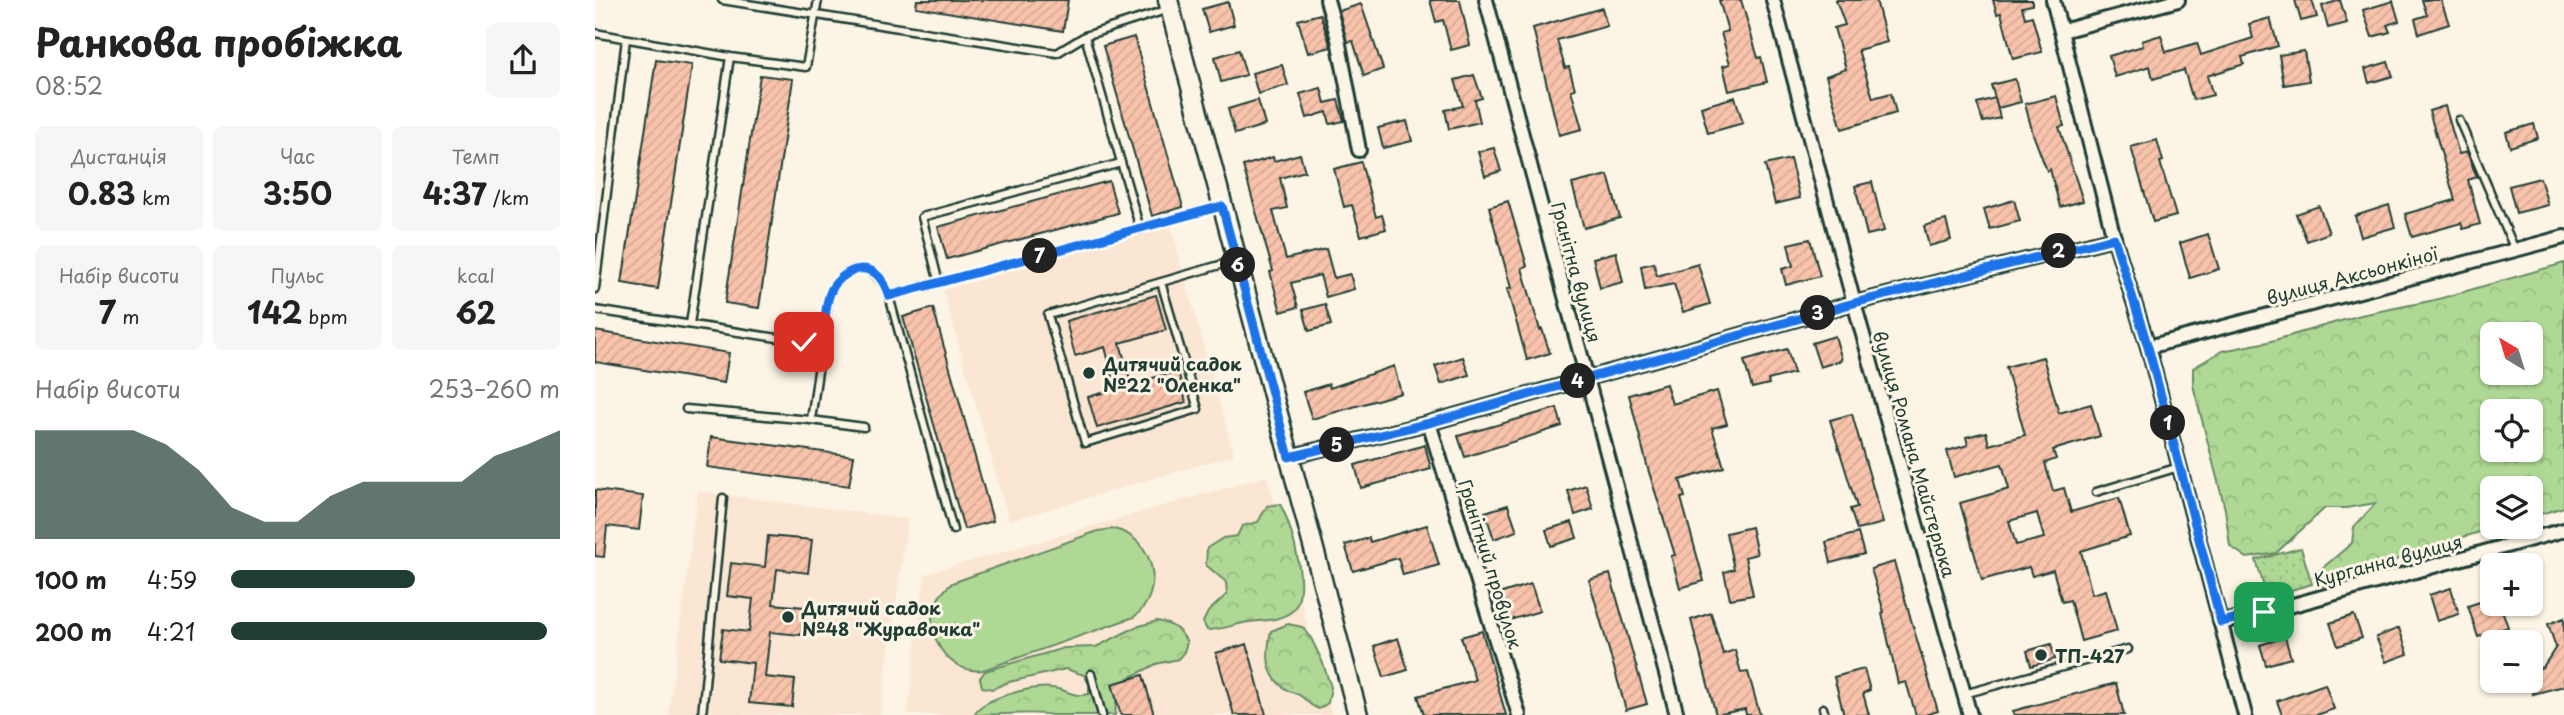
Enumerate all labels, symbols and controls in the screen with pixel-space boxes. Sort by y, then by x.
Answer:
text: Ранкова пробіжка [35,13,402,70]
button: share [486,23,560,97]
text: 08:52 [35,68,103,103]
text: Дистанція [71,142,167,170]
text: Час [280,142,315,170]
text: Темп [452,142,500,170]
text: 0.83 [68,170,136,215]
text: 3:50 [263,170,332,215]
text: 4:37 [422,170,487,215]
text: km [136,183,171,211]
text: /km [487,183,529,211]
street label: Гранітна вулиця [1545,199,1609,345]
pin: 2 [2041,233,2077,268]
text: 2 [2052,236,2065,264]
pin: 7 [1023,238,1057,274]
street label: вулиця Аксьонкіної [2263,239,2442,311]
text: 7 [1034,241,1045,269]
pin: 6 [1221,247,1255,282]
text: 6 [1231,250,1244,278]
text: Набір висоти [59,261,179,289]
text: Пульс [271,261,324,289]
text: kcal [457,261,495,289]
text: 7 [99,289,116,334]
text: 142 [247,289,302,334]
text: 62 [456,289,496,334]
pin: 3 [1801,296,1835,330]
text: 3 [1811,298,1824,326]
text: m [116,302,140,330]
text: bpm [302,302,348,330]
pin [774,312,834,372]
north arrow [2480,322,2543,385]
map controls [2480,322,2543,693]
icon: check [785,323,823,361]
street label: вулиця Романа Майстерюка [1867,328,1963,581]
place label: Дитячий садок №22 "Оленка" [1102,350,1242,398]
pin: 4 [1560,364,1595,398]
marker: Дитячий садок №22 "Оленка" [1081,365,1097,381]
text: 4 [1571,366,1584,394]
text: Набір висоти [35,371,181,406]
text: 253–260 m [429,371,560,406]
button: locate [2480,399,2543,462]
pin: 1 [2151,406,2185,440]
text: 1 [2163,408,2172,436]
pin: 5 [1319,428,1355,462]
text: 5 [1330,430,1343,458]
street label: Гранітний провулок [1452,476,1530,652]
button: layers [2480,476,2543,539]
street label: Курганна вулиця [2311,527,2465,593]
button: + [2480,553,2543,616]
text: 100 m [35,562,107,597]
text: 4:59 [147,562,197,597]
pin [2234,582,2294,642]
icon: arrive [2245,593,2283,631]
place label: Дитячий садок №48 "Журавочка" [801,594,980,642]
marker: Дитячий садок №48 "Журавочка" [780,609,796,625]
text: 200 m [35,614,112,649]
text: 4:21 [147,614,195,649]
button: − [2480,630,2543,693]
place label: ТП-427 [2055,642,2125,669]
marker: ТП-427 [2033,647,2049,663]

